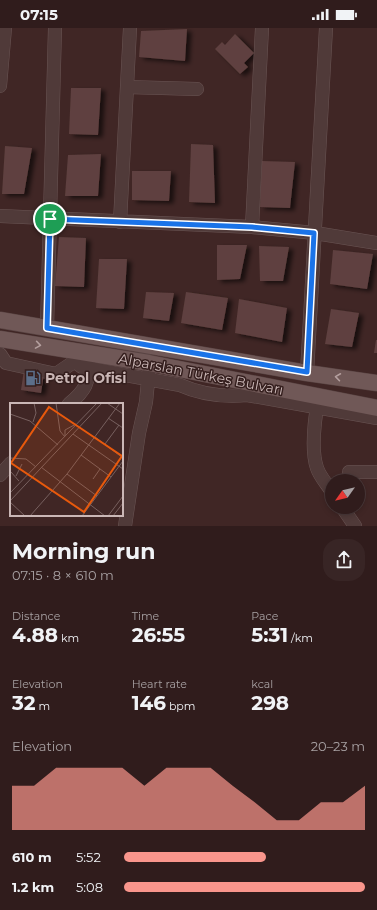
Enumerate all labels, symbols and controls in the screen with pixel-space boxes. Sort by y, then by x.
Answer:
text: 07:15 [20,5,58,24]
pin [33,202,67,236]
icon: arrive [39,208,61,230]
one-way arrow [35,340,42,349]
street label: Alparslan Türkeş Bulvarı [117,349,285,399]
fuel station icon: Petrol Ofisi [24,369,42,387]
place label: Petrol Ofisi [45,369,126,387]
one-way arrow [335,373,341,382]
inset map [10,403,123,516]
north arrow [325,474,365,514]
map controls [325,474,365,514]
text: Morning run [12,538,155,565]
button: share [323,539,365,581]
text: 07:15 · 8 × 610 m [12,567,114,583]
text: Distance [12,609,60,623]
text: Time [132,609,159,623]
text: Pace [251,609,278,623]
text: 4.88 [12,623,58,647]
text: 26:55 [132,623,185,647]
text: 5:31 [251,623,288,647]
text: km [58,631,79,645]
text: /km [288,631,313,645]
text: Elevation [12,677,63,691]
text: Heart rate [132,677,187,691]
text: kcal [251,677,273,691]
text: 32 [12,691,36,715]
text: 146 [132,691,166,715]
text: 298 [251,691,289,715]
text: m [36,699,50,713]
text: bpm [166,699,196,713]
text: Elevation [12,738,72,754]
text: 20–23 m [311,738,365,754]
text: 610 m [12,849,52,865]
text: 5:52 [76,849,101,865]
text: 1.2 km [12,879,54,895]
text: 5:08 [76,879,103,895]

